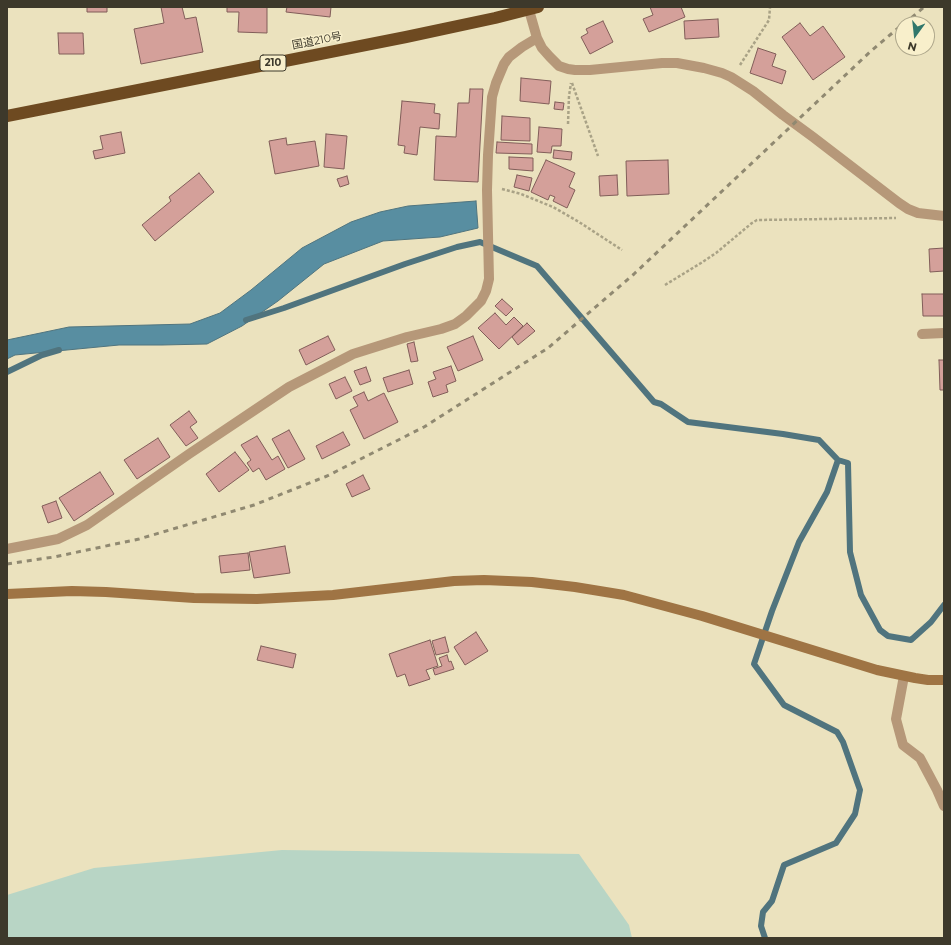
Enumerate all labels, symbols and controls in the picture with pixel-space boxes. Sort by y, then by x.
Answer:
north arrow [895,16,935,56]
street label: 国道210号 [291,30,343,52]
text: N [906,39,918,55]
road number: 210 [260,55,286,71]

